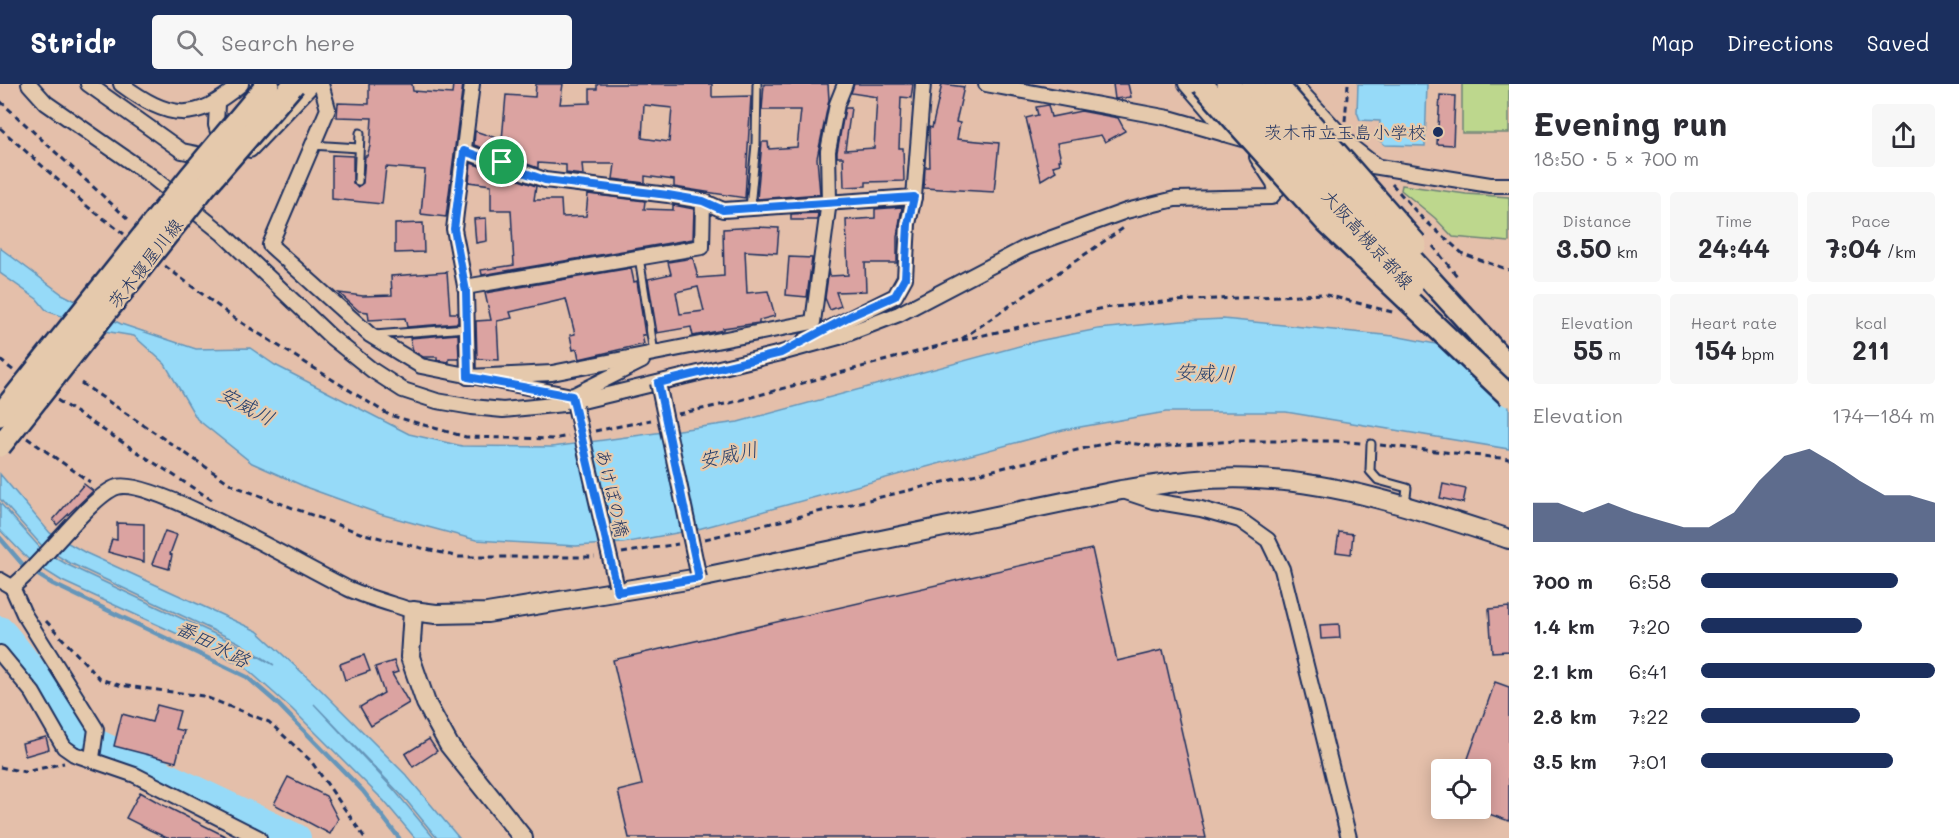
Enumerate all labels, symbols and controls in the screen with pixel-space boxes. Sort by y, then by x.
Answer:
search box [152,15,572,69]
text: Stridr [30,24,116,60]
icon: search [173,26,206,59]
text: Search here [221,28,355,57]
text: Map [1651,29,1694,56]
text: Directions [1727,29,1834,56]
text: Saved [1867,29,1929,56]
text: Evening run [1533,101,1727,144]
button: share [1872,104,1935,167]
place label: 茨木市立玉島小学校 [1264,120,1426,144]
marker: 茨木市立玉島小学校 [1431,125,1445,139]
pin [476,136,527,187]
icon: arrive [485,145,518,178]
text: 18:50 · 5 × 700 m [1533,145,1699,171]
street label: 大阪高槻京都線 [1317,184,1419,294]
text: Distance [1563,210,1631,231]
text: Time [1716,210,1752,231]
text: Pace [1851,210,1891,231]
street label: 茨木寝屋川線 [102,213,188,313]
text: 3.50 [1556,231,1612,265]
text: 24:44 [1698,231,1770,265]
text: 7:04 [1826,231,1882,265]
text: km [1612,241,1638,262]
text: /km [1882,241,1916,262]
text: Elevation [1561,312,1633,333]
text: Heart rate [1691,312,1777,333]
text: kcal [1855,312,1887,333]
text: 55 [1573,333,1603,367]
text: 154 [1693,333,1737,367]
text: 211 [1852,333,1890,367]
text: m [1603,343,1621,364]
text: bpm [1737,343,1775,364]
water label: 安威川 [1174,357,1236,387]
water label: 安威川 [214,379,280,431]
text: Elevation [1533,402,1623,428]
text: 174–184 m [1832,402,1935,428]
water label: 安威川 [696,435,760,473]
street label: あけぼの橋 [591,446,635,540]
text: 700 m [1533,568,1593,594]
text: 6:58 [1629,568,1671,594]
water label: 番田水路 [171,613,255,673]
text: 1.4 km [1533,613,1595,639]
text: 7:20 [1629,613,1670,639]
text: 2.1 km [1533,658,1593,684]
text: 6:41 [1629,658,1668,684]
text: 2.8 km [1533,703,1597,729]
text: 7:22 [1629,703,1669,729]
text: 3.5 km [1533,748,1597,774]
text: 7:01 [1629,748,1668,774]
map controls [1431,759,1491,819]
button: locate [1431,759,1491,819]

